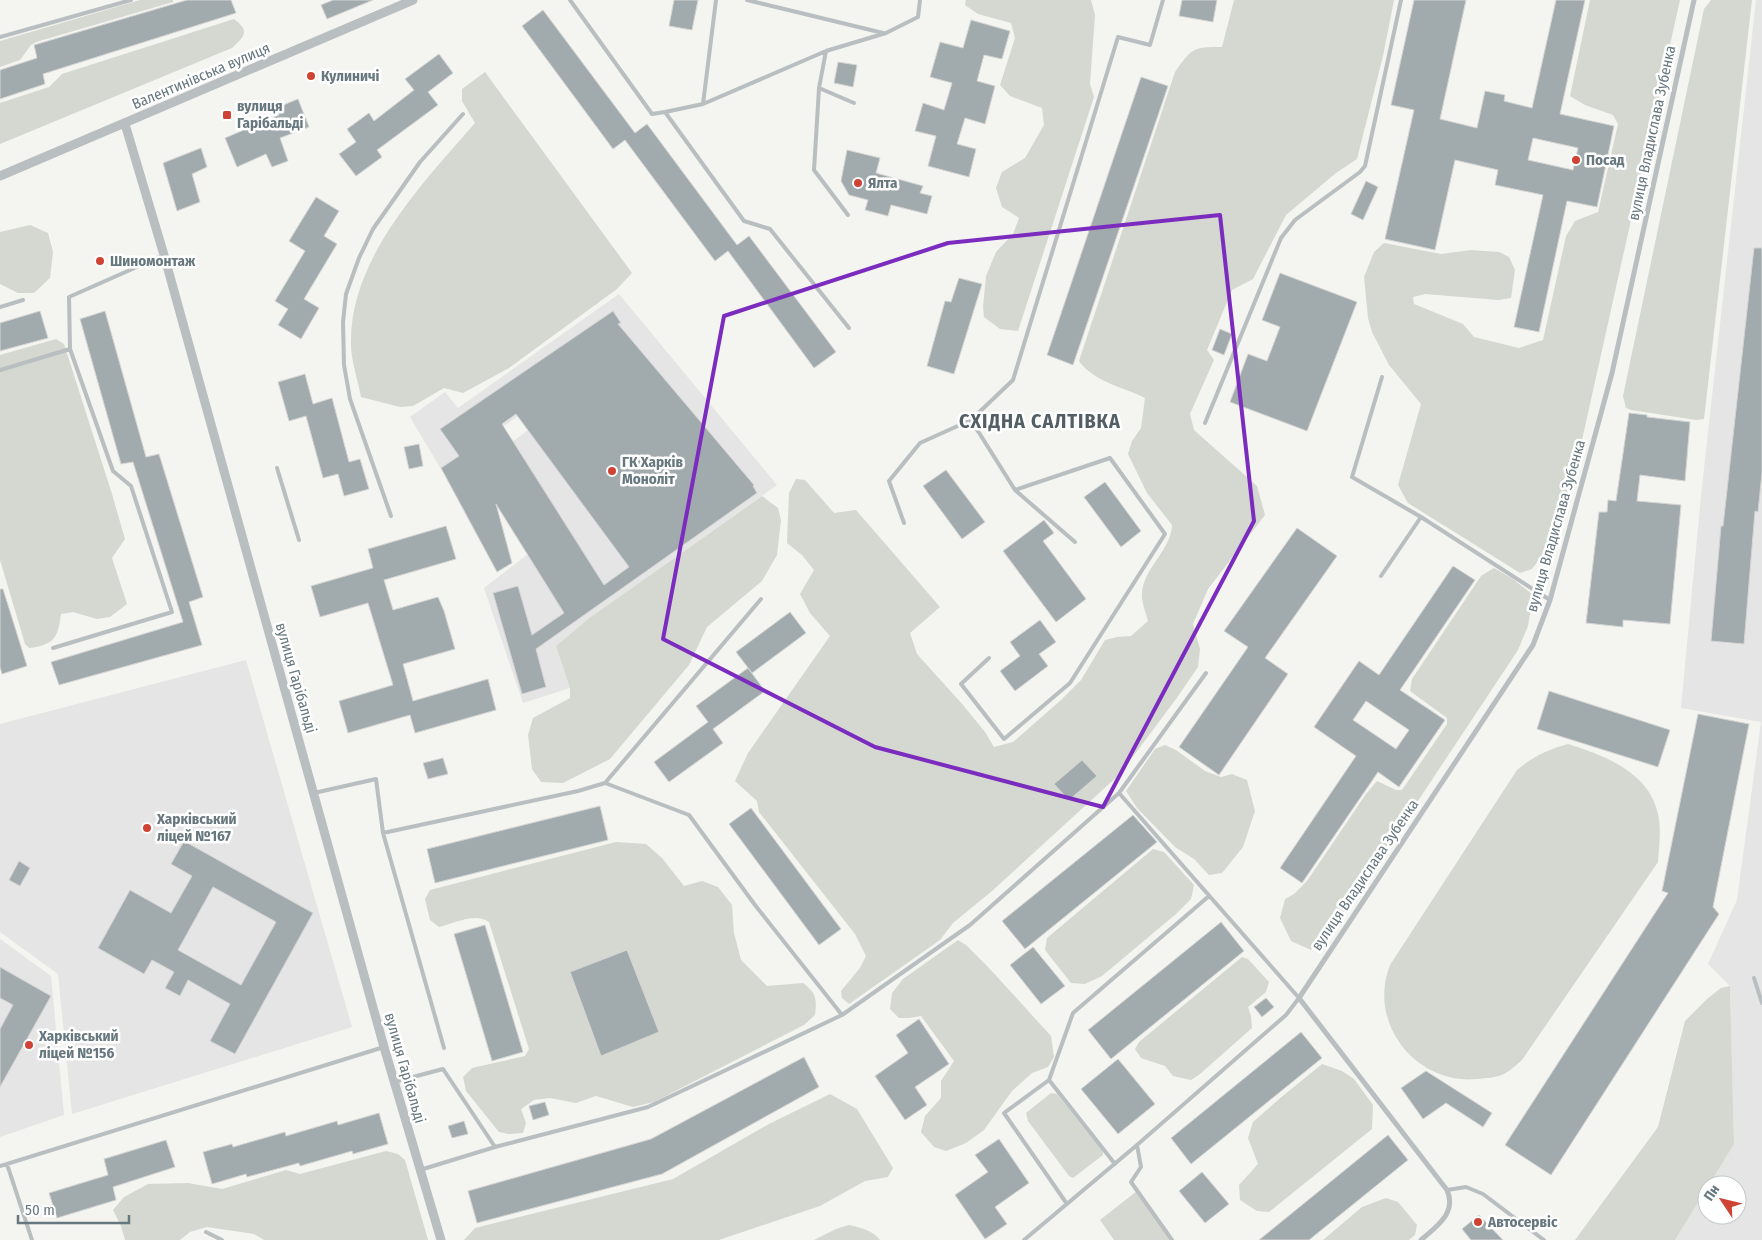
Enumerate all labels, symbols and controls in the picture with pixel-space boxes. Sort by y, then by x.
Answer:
street label: Валентинівська вулиця [129,39,273,113]
street label: вулиця Владислава Зубенка [1625,44,1679,222]
place label: Кулиничі [321,67,379,85]
marker: Кулиничі [305,70,317,82]
place label: вулиця Гарібальді [237,97,304,132]
marker: вулиця Гарібальді [221,109,233,121]
place label: Посад [1586,151,1625,169]
marker: Посад [1570,154,1582,166]
place label: Ялта [868,174,898,192]
marker: Ялта [852,177,864,189]
place label: Шиномонтаж [110,252,196,270]
marker: Шиномонтаж [94,255,106,267]
district label: СХІДНА САЛТІВКА [959,409,1121,433]
street label: вулиця Владислава Зубенка [1523,438,1589,614]
place label: ГК Харків Моноліт [622,453,683,488]
marker: ГК Харків Моноліт [606,465,618,477]
street label: вулиця Гарібальді [272,621,320,735]
street label: вулиця Владислава Зубенка [1308,796,1422,954]
place label: Харківський ліцей №167 [156,810,237,845]
marker: Харківський ліцей №167 [141,822,153,834]
street label: вулиця Гарібальді [381,1011,429,1125]
place label: Харківський ліцей №156 [38,1027,119,1062]
marker: Харківський ліцей №156 [23,1039,35,1051]
north arrow [1697,1175,1747,1225]
text: Пн [1700,1181,1723,1204]
scale bar [18,1192,129,1224]
text: 50 m [25,1201,55,1219]
place label: Автосервіс [1487,1213,1558,1231]
marker: Автосервіс [1472,1216,1484,1228]

